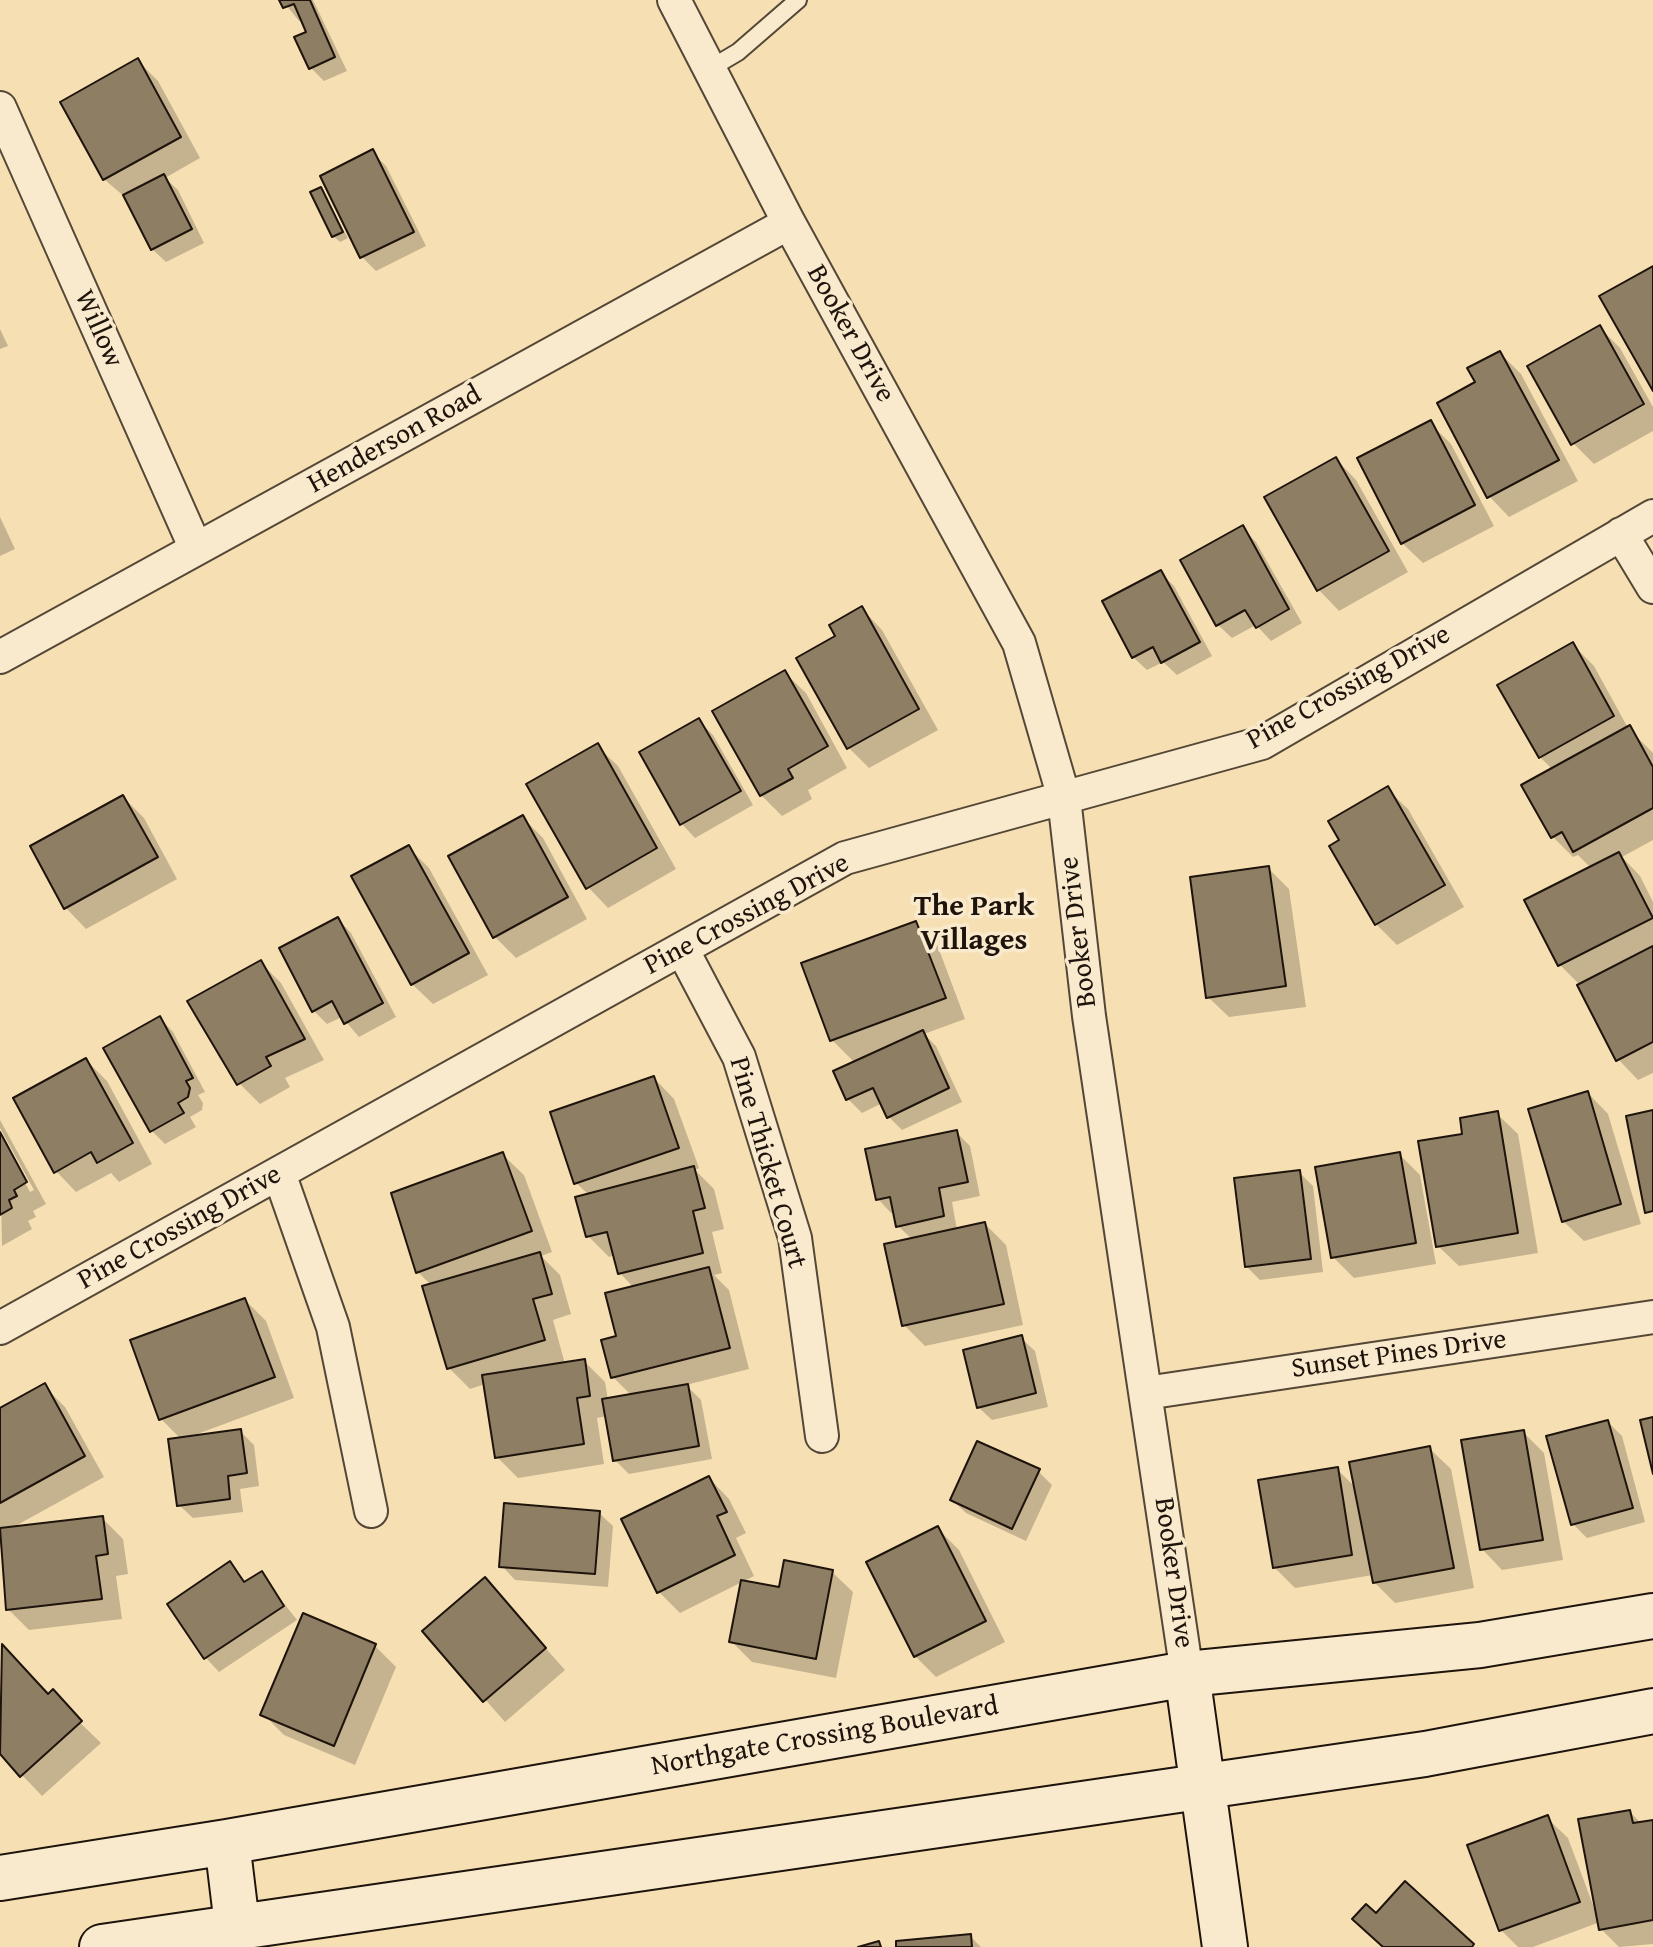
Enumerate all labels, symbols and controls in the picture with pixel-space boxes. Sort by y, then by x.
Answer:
street label: Booker Drive [799,259,901,409]
street label: Willow [66,285,130,373]
street label: Henderson Road [302,379,488,501]
street label: Pine Crossing Drive [1241,618,1457,758]
street label: Pine Crossing Drive [639,847,855,983]
street label: Booker Drive [1053,855,1105,1009]
district label: The Park Villages [914,889,1034,960]
street label: Pine Thicket Court [721,1054,813,1272]
street label: Pine Crossing Drive [72,1158,288,1298]
street label: Sunset Pines Drive [1289,1323,1509,1387]
street label: Booker Drive [1146,1496,1200,1650]
street label: Northgate Crossing Boulevard [649,1690,1001,1784]

